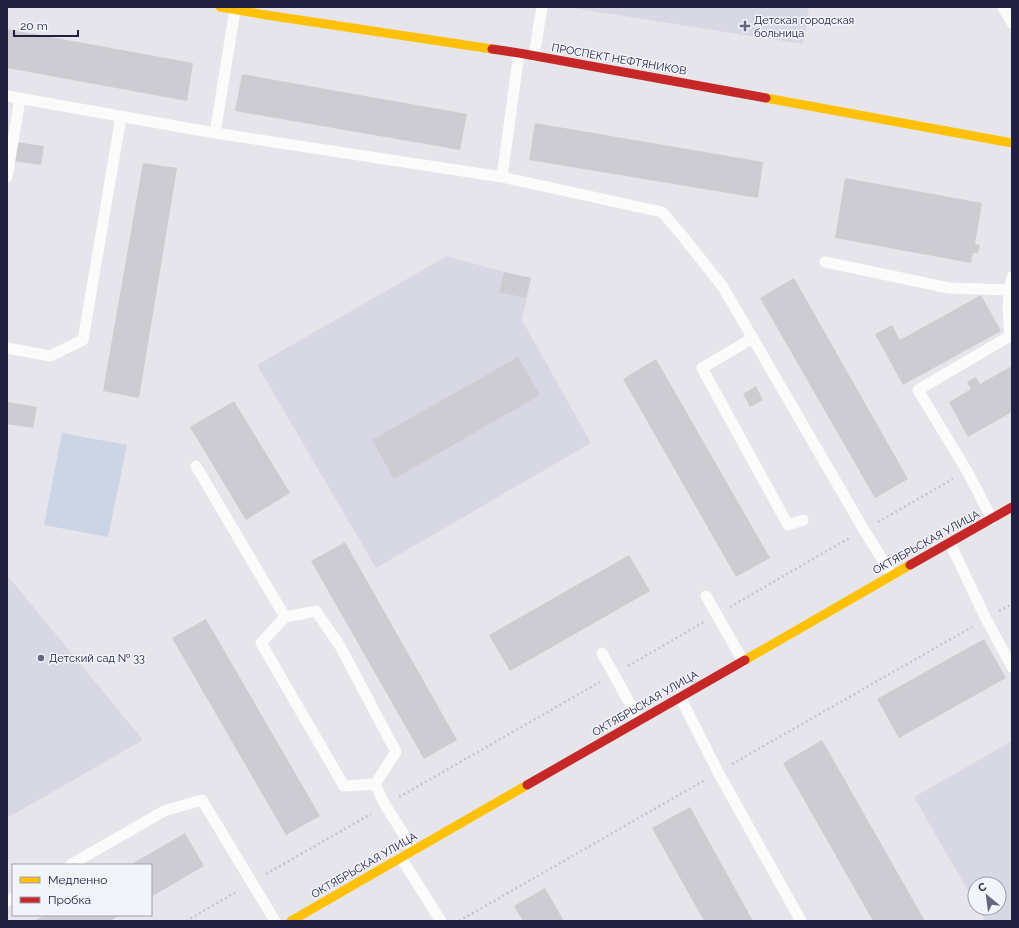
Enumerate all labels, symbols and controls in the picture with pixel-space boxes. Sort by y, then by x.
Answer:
scale bar [14,12,78,38]
place label: Детская городская больница [754,14,854,40]
text: 20 m [20,19,48,33]
marker: Детская городская больница [739,20,751,32]
street label: ПРОСПЕКТ НЕФТЯНИКОВ [550,41,687,78]
street label: ОКТЯБРЬСКАЯ УЛИЦА [871,507,982,577]
place label: Детский сад № 33 [49,652,145,665]
marker: Детский сад № 33 [36,653,46,663]
street label: ОКТЯБРЬСКАЯ УЛИЦА [590,668,701,739]
street label: ОКТЯБРЬСКАЯ УЛИЦА [309,830,420,901]
legend [12,864,152,916]
text: Медленно [48,873,107,887]
north arrow [967,876,1007,916]
text: С [976,880,989,895]
text: Пробка [48,893,91,907]

